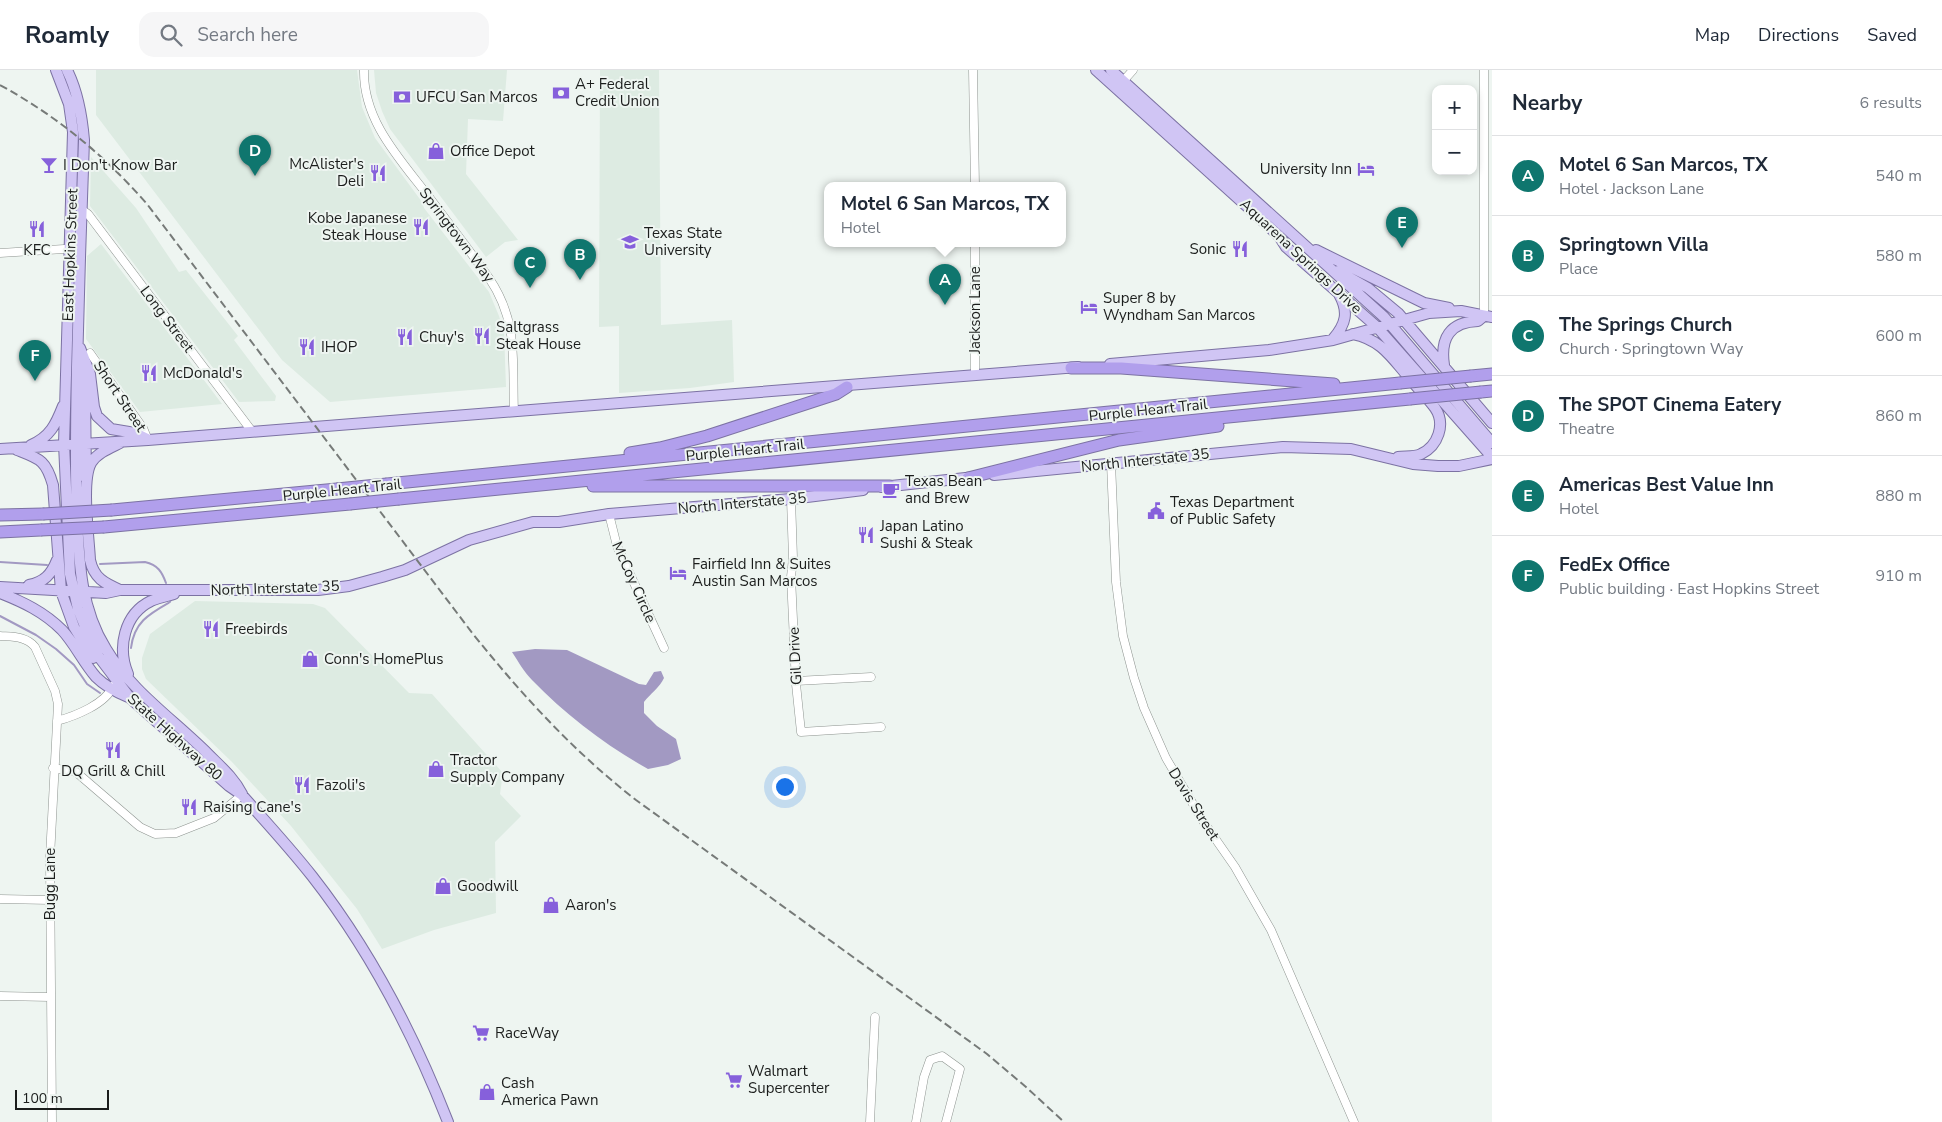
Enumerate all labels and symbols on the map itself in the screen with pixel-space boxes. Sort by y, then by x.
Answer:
place label: A+ Federal Credit Union [575,74,659,111]
bank icon: A+ Federal Credit Union [551,83,571,103]
bank icon: UFCU San Marcos [392,87,412,107]
place label: UFCU San Marcos [416,87,538,107]
pin: D [239,135,271,176]
shop icon: Office Depot [426,141,446,161]
place label: Office Depot [450,141,535,161]
place label: McAlister's Deli [289,154,364,191]
bar icon: I Don't Know Bar [39,155,59,175]
place label: I Don't Know Bar [63,155,178,175]
place label: University Inn [1260,159,1352,179]
hotel icon: University Inn [1356,159,1376,179]
restaurant icon: McAlister's Deli [368,163,388,183]
street label: Springtown Way [415,184,499,287]
street label: East Hopkins Street [58,188,82,322]
street label: Aquarena Springs Drive [1236,194,1366,318]
pin: E [1386,207,1418,248]
place label: Kobe Japanese Steak House [308,208,407,245]
restaurant icon: Kobe Japanese Steak House [411,217,431,237]
restaurant icon: KFC [27,219,47,239]
place label: Texas State University [644,223,722,260]
school or university icon: Texas State University [620,232,640,252]
pin: B [564,239,596,280]
place label: Sonic [1189,239,1226,259]
restaurant icon: Sonic [1230,239,1250,259]
place label: KFC [23,240,51,260]
pin: C [514,247,546,288]
pin: A [929,264,961,305]
street label: Jackson Lane [965,266,985,355]
street label: Long Street [135,282,199,357]
place label: Super 8 by Wyndham San Marcos [1103,288,1255,325]
hotel icon: Super 8 by Wyndham San Marcos [1079,297,1099,317]
place label: Saltgrass Steak House [496,317,581,354]
restaurant icon: Saltgrass Steak House [472,326,492,346]
restaurant icon: Chuy's [395,327,415,347]
place label: Chuy's [419,327,464,347]
restaurant icon: IHOP [297,337,317,357]
place label: IHOP [321,337,358,357]
pin: F [19,340,51,381]
street label: Short Street [89,356,152,436]
restaurant icon: McDonald's [139,363,159,383]
place label: McDonald's [163,363,242,383]
street label: Purple Heart Trail [1088,394,1209,426]
street label: Purple Heart Trail [685,434,806,466]
street label: North Interstate 35 [1080,443,1210,477]
place label: Texas Bean and Brew [905,471,982,508]
street label: Purple Heart Trail [282,474,403,506]
cafe icon: Texas Bean and Brew [881,480,901,500]
street label: North Interstate 35 [677,487,807,519]
place label: Texas Department of Public Safety [1170,492,1295,529]
public building icon: Texas Department of Public Safety [1146,501,1166,521]
place label: Japan Latino Sushi & Steak [879,516,973,553]
restaurant icon: Japan Latino Sushi & Steak [856,525,876,545]
street label: McCoy Circle [607,538,661,626]
place label: Fairfield Inn & Suites Austin San Marcos [692,554,831,591]
hotel icon: Fairfield Inn & Suites Austin San Marcos [668,563,688,583]
street label: North Interstate 35 [210,576,340,600]
restaurant icon: Freebirds [201,619,221,639]
place label: Freebirds [225,619,288,639]
street label: Gil Drive [783,626,807,686]
shop icon: Conn's HomePlus [300,649,320,669]
place label: Conn's HomePlus [324,649,443,669]
street label: State Highway 80 [123,689,227,785]
restaurant icon: DQ Grill & Chill [103,740,123,760]
place label: Tractor Supply Company [450,750,565,787]
shop icon: Tractor Supply Company [426,759,446,779]
place label: DQ Grill & Chill [61,761,166,781]
street label: Davis Street [1164,764,1225,845]
your location [772,774,798,800]
restaurant icon: Fazoli's [292,775,312,795]
place label: Fazoli's [316,775,365,795]
restaurant icon: Raising Cane's [179,797,199,817]
place label: Raising Cane's [203,797,301,817]
street label: Bugg Lane [40,848,60,920]
shop icon: Goodwill [433,876,453,896]
place label: Goodwill [457,876,519,896]
shop icon: Aaron's [541,895,561,915]
place label: Aaron's [565,895,617,915]
supermarket icon: RaceWay [471,1023,491,1043]
place label: RaceWay [495,1023,559,1043]
place label: Walmart Supercenter [748,1061,830,1098]
supermarket icon: Walmart Supercenter [724,1070,744,1090]
place label: Cash America Pawn [501,1073,598,1110]
shop icon: Cash America Pawn [477,1082,497,1102]
scale bar [15,1087,109,1110]

